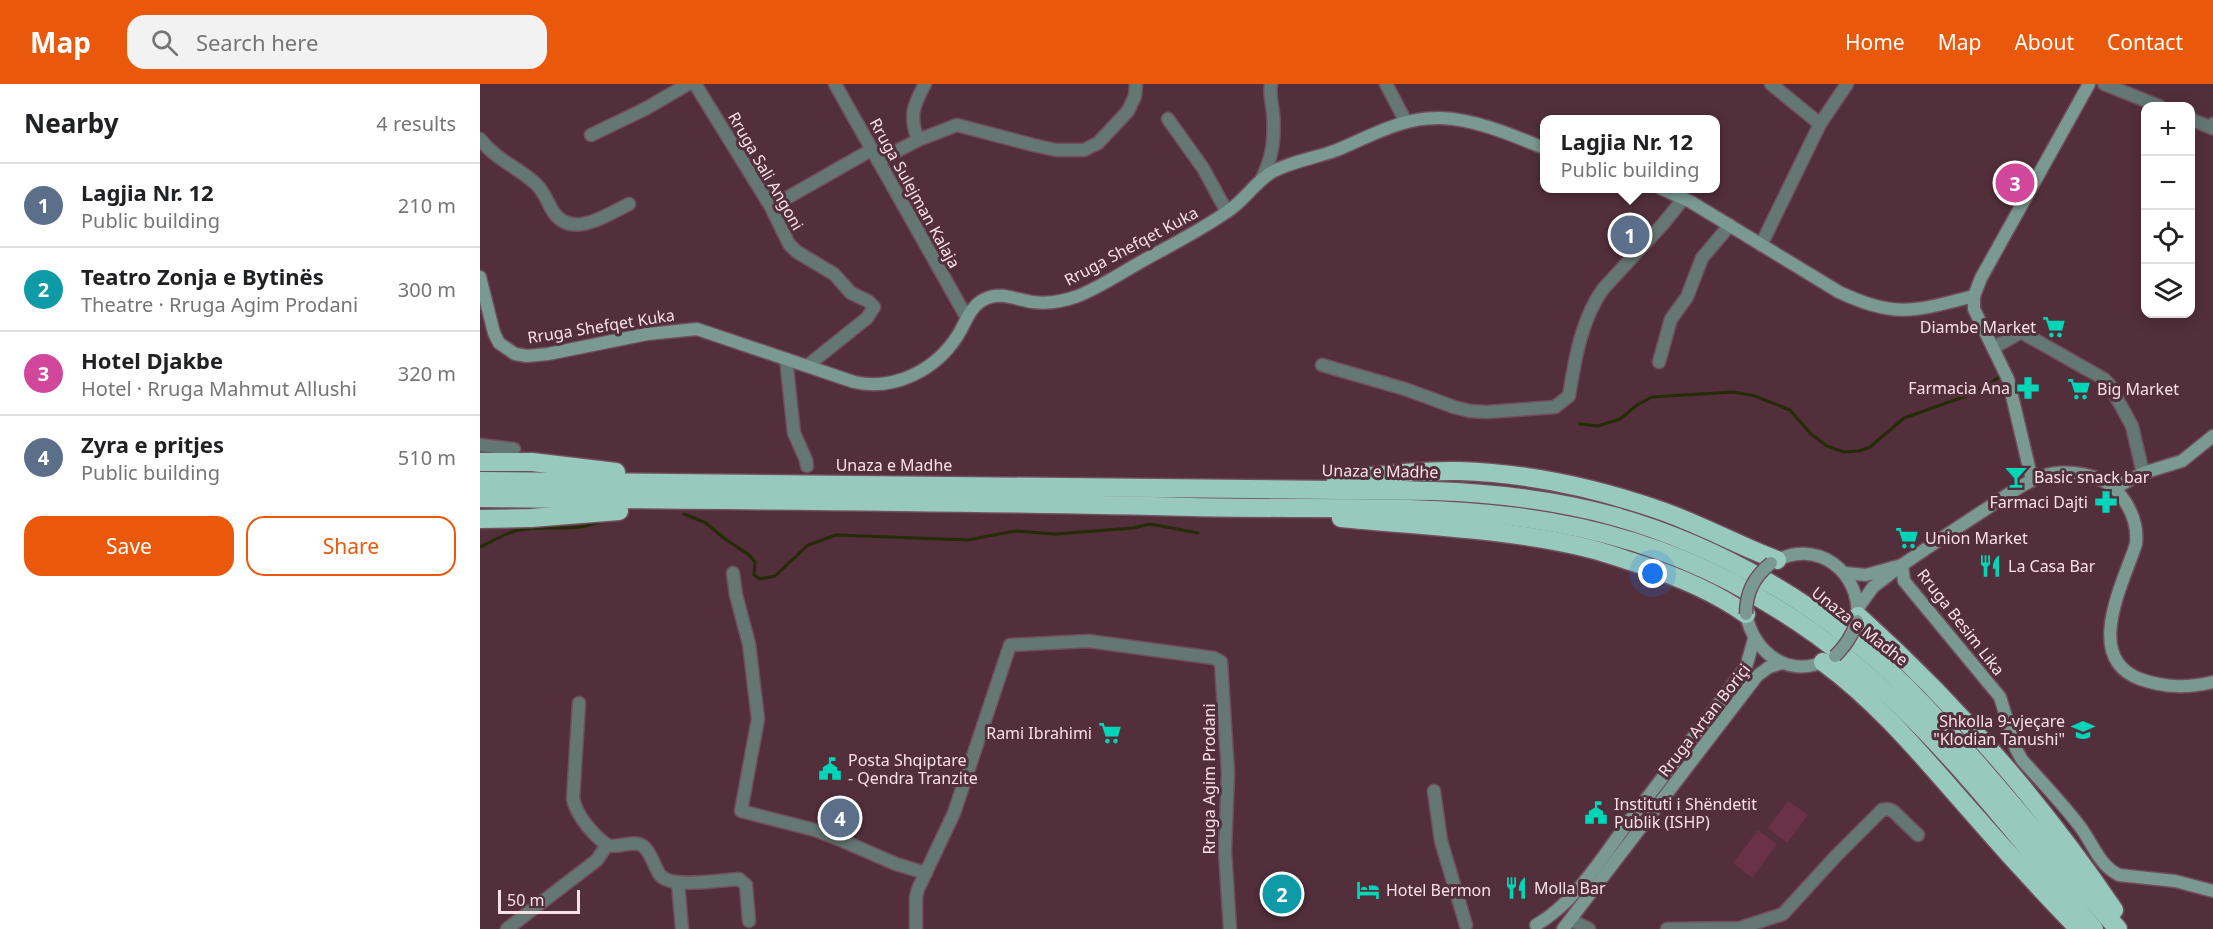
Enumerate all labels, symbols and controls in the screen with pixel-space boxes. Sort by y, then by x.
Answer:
search box [127,15,547,69]
text: Map [30,23,91,61]
icon: search [148,26,181,59]
text: Search here [196,27,318,57]
text: Home [1845,28,1905,56]
text: Map [1938,28,1981,56]
text: About [2014,28,2074,56]
text: Contact [2107,28,2183,56]
map controls [2141,102,2195,318]
button: + [2141,102,2195,156]
text: Nearby [24,105,119,141]
street label: Rruga Sali Angoni [723,108,809,234]
text: 4 results [376,110,456,137]
street label: Rruga Sulejman Kalaja [865,114,965,272]
popup [1540,115,1720,193]
text: Lagjia Nr. 12 [1561,126,1693,156]
text: Public building [1561,156,1699,183]
button: − [2141,156,2195,210]
pin: 3 [1996,160,2035,206]
text: Lagjia Nr. 12 [81,177,214,207]
text: 1 [38,192,49,219]
text: 210 m [398,192,456,219]
street label: Rruga Shefqet Kuka [1060,201,1202,291]
text: Public building [81,207,220,234]
button: locate [2141,210,2195,264]
pin: 1 [1610,212,1650,258]
text: Teatro Zonja e Bytinës [81,261,324,291]
button: layers [2141,264,2195,318]
text: 2 [38,276,49,303]
text: 300 m [398,276,456,303]
text: Theatre · Rruga Agim Prodani [81,291,358,318]
street label: Rruga Shefqet Kuka [526,304,676,348]
supermarket icon: Diambe Market [2041,314,2067,340]
place label: Diambe Market [1920,316,2036,338]
text: Hotel Djakbe [81,345,223,375]
text: 3 [38,360,49,387]
text: 320 m [398,360,456,387]
text: Hotel · Rruga Mahmut Allushi [81,375,357,402]
pharmacy icon: Farmacia Ana [2015,375,2041,401]
supermarket icon: Big Market [2066,376,2092,402]
place label: Farmacia Ana [1908,377,2010,399]
place label: Big Market [2097,378,2179,400]
text: Zyra e pritjes [81,429,224,459]
text: 4 [38,444,49,471]
text: 510 m [398,444,456,471]
street label: Unaza e Madhe [836,454,952,476]
text: Public building [81,459,220,486]
street label: Unaza e Madhe [1321,459,1439,483]
bar icon: Basic snack bar [2003,464,2029,490]
place label: Basic snack bar [2034,466,2150,488]
pharmacy icon: Farmaci Dajti [2093,489,2119,515]
place label: Farmaci Dajti [1990,491,2088,513]
button: Save [24,516,234,576]
button: Share [246,516,456,576]
supermarket icon: Union Market [1894,525,1920,551]
place label: Union Market [1925,527,2028,549]
restaurant icon: La Casa Bar [1977,553,2003,579]
place label: La Casa Bar [2008,555,2096,577]
your location [1638,559,1667,588]
street label: Rruga Besim Lika [1912,564,2010,680]
street label: Unaza e Madhe [1807,581,1913,671]
street label: Rruga Artan Boriçi [1653,659,1755,781]
street label: Rruga Agim Prodani [1198,703,1220,855]
place label: Shkolla 9-vjeçare "Klodian Tanushi" [1933,710,2065,750]
school or university icon: Shkolla 9-vjeçare "Klodian Tanushi" [2070,717,2096,743]
supermarket icon: Rami Ibrahimi [1097,720,1123,746]
place label: Rami Ibrahimi [986,722,1092,744]
place label: Posta Shqiptare - Qendra Tranzite [848,749,978,789]
public building icon: Posta Shqiptare - Qendra Tranzite [817,756,843,782]
place label: Instituti i Shëndetit Publik (ISHP) [1614,793,1757,833]
pin: 4 [820,796,860,840]
public building icon: Instituti i Shëndetit Publik (ISHP) [1583,800,1609,826]
pin: 2 [1262,872,1302,916]
restaurant icon: Molla Bar [1503,875,1529,901]
hotel icon: Hotel Bermon [1355,877,1381,903]
place label: Molla Bar [1534,877,1606,899]
place label: Hotel Bermon [1386,879,1491,901]
scale bar [498,887,580,914]
text: 50 m [507,889,544,911]

